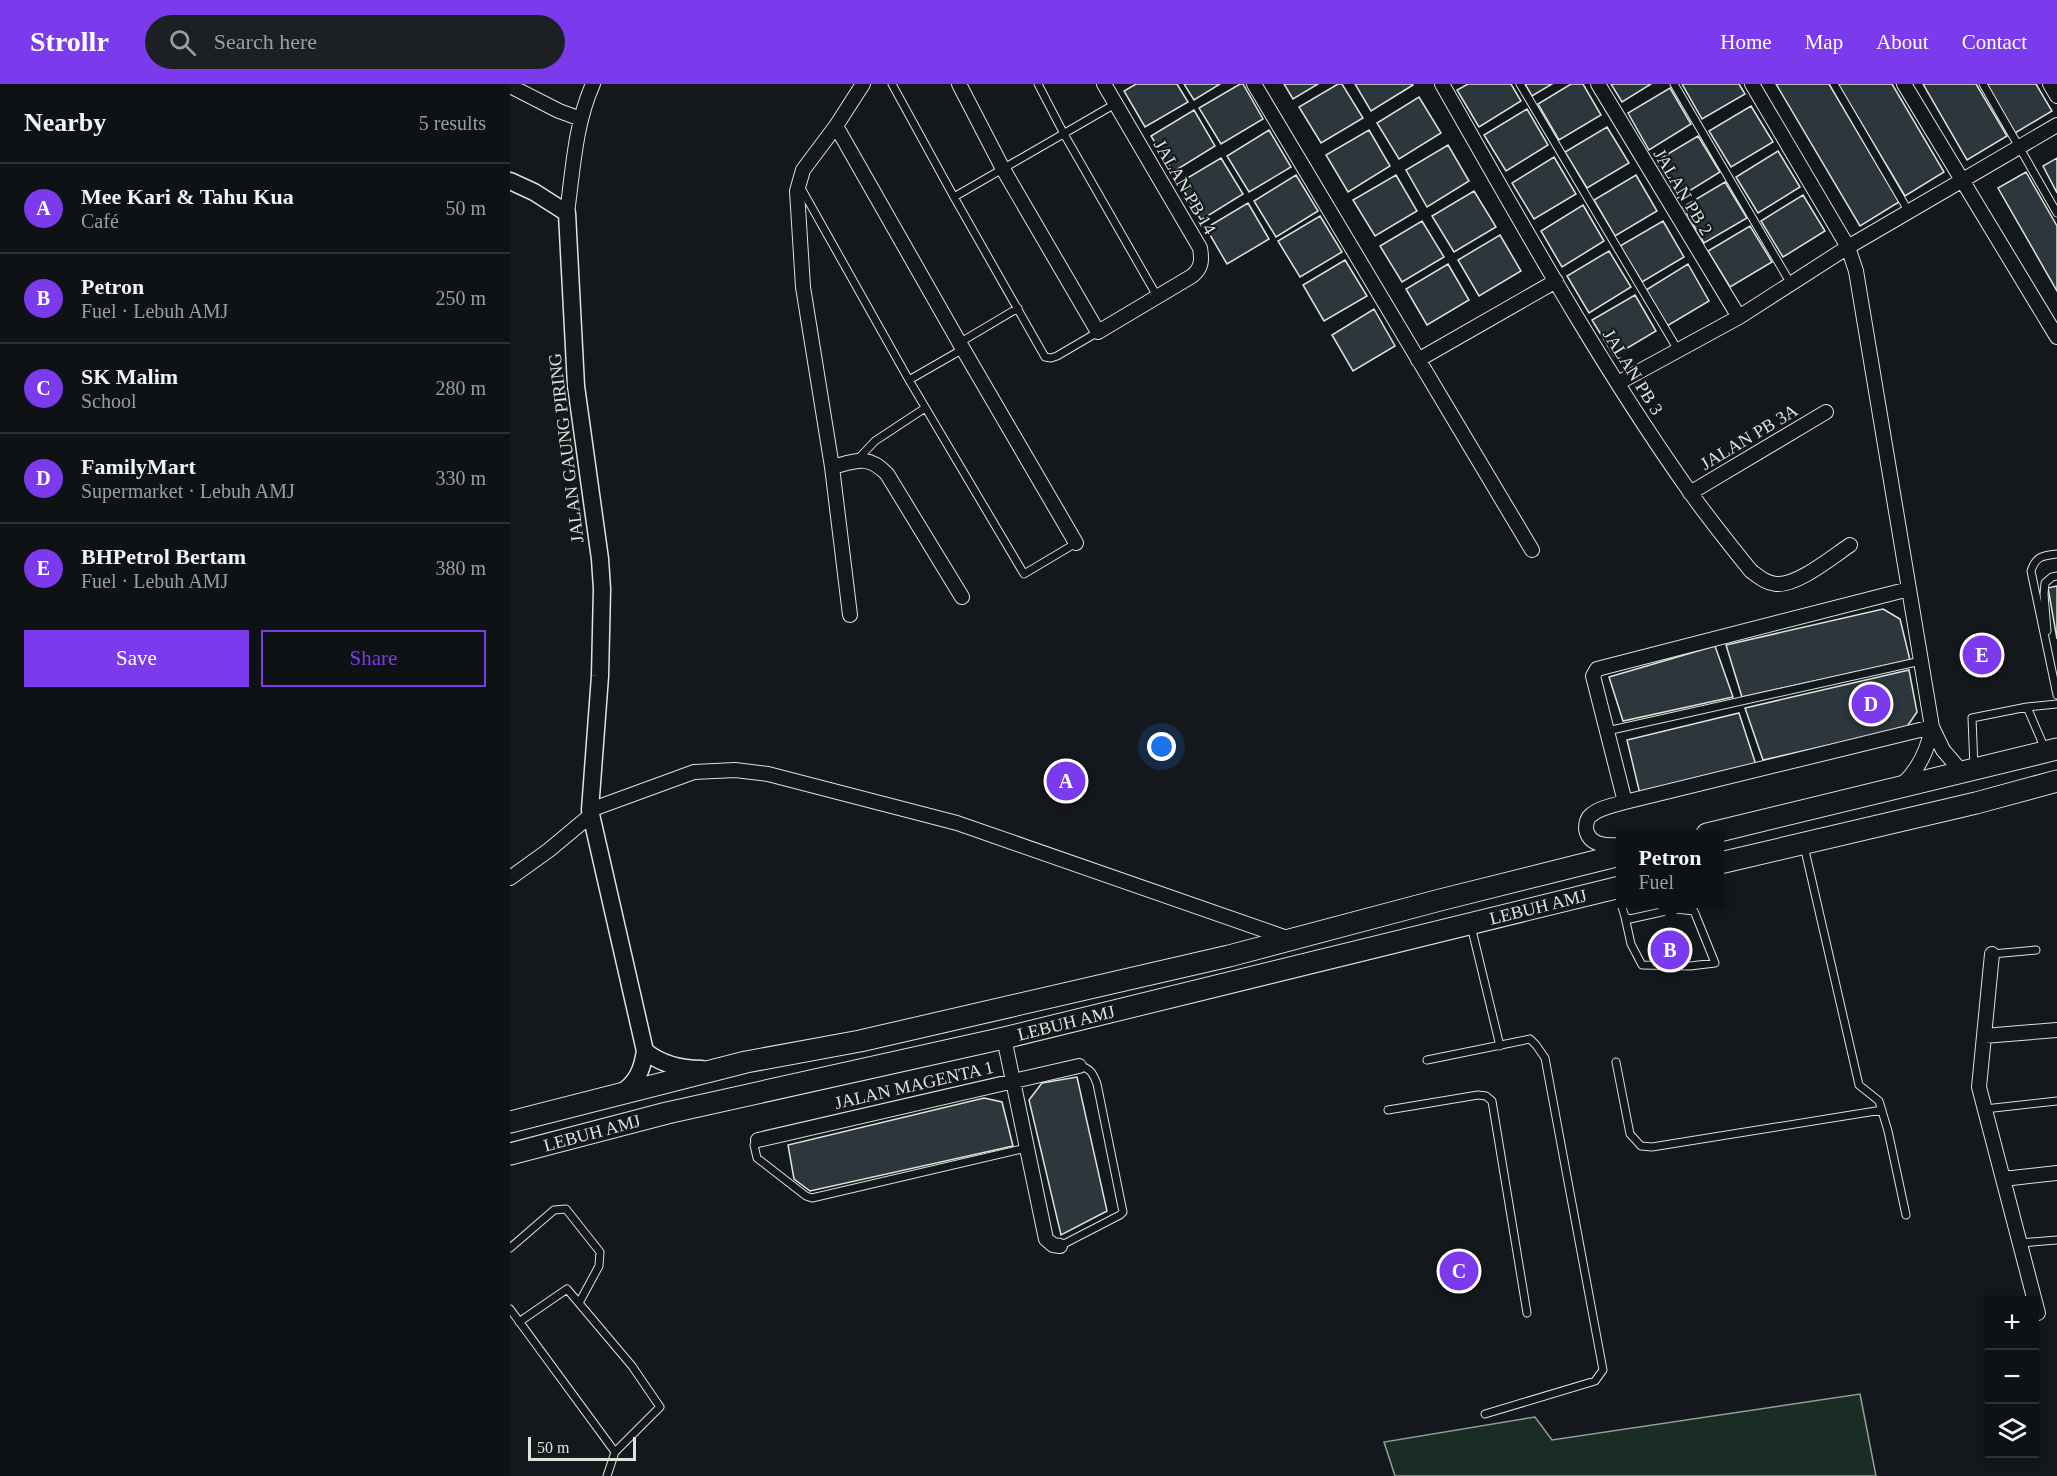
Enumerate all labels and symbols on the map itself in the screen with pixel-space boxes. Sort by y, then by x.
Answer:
street label: JALAN PB 14 [1150,136,1220,238]
street label: JALAN PB 2 [1649,145,1717,239]
street label: JALAN PB 3 [1599,326,1667,418]
street label: JALAN GAUNG PIRING [544,352,588,544]
street label: JALAN PB 3A [1697,400,1801,474]
pin: E [1962,632,2002,678]
pin: D [1852,682,1890,726]
your location [1147,732,1176,761]
pin: A [1046,758,1086,804]
street label: LEBUH AMJ [1487,885,1589,929]
pin: B [1650,928,1690,972]
street label: LEBUH AMJ [1015,1001,1117,1045]
street label: JALAN MAGENTA 1 [833,1057,995,1113]
street label: LEBUH AMJ [541,1110,643,1156]
pin: C [1440,1248,1478,1294]
scale bar [528,1434,636,1462]

